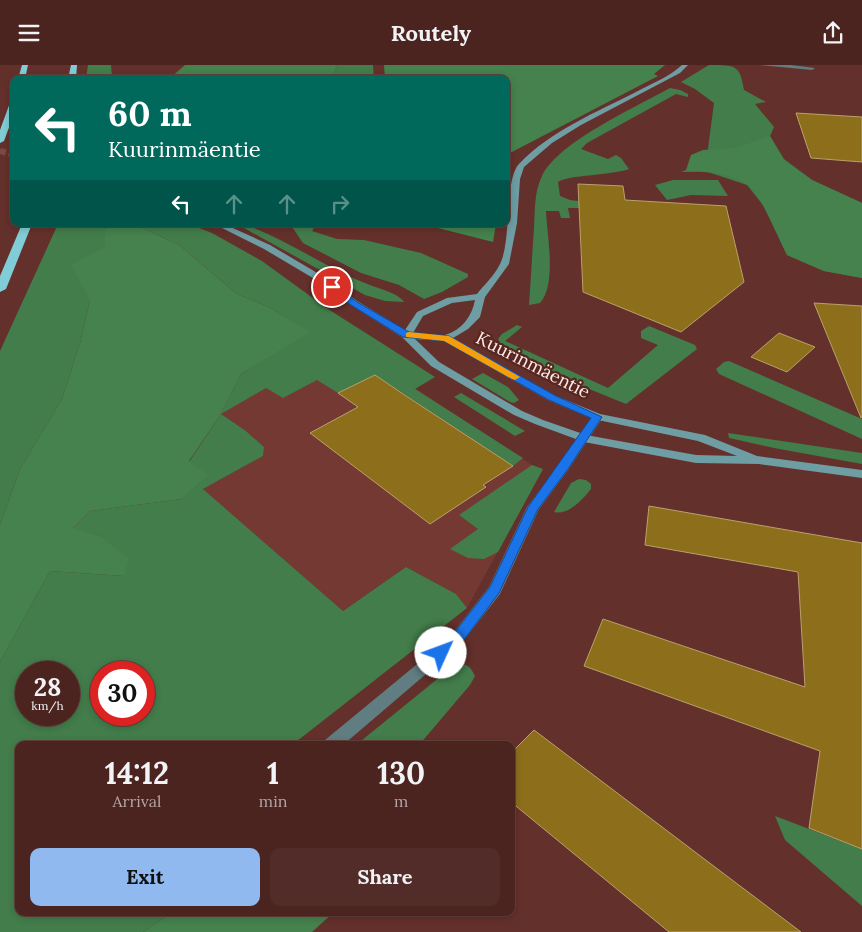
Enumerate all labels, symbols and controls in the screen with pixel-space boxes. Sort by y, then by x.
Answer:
icon: menu [15,19,43,47]
text: Routely [391,19,471,47]
icon: share [819,19,847,47]
text: 60 m [108,91,192,136]
icon: left [25,95,90,160]
text: Kuurinmäentie [108,135,261,163]
icon: left [167,190,195,218]
icon: ahead [220,190,248,218]
icon: ahead [273,190,301,218]
icon: right [326,190,354,218]
pin [311,266,353,308]
icon: arrive [318,273,346,301]
street label: Kuurinmäentie [472,326,594,403]
position arrow [414,626,466,678]
speed limit sign: 30 [90,661,155,726]
text: 28 [34,671,61,703]
text: km/h [31,698,64,713]
text: 14:12 [105,754,169,792]
text: 1 [267,754,279,792]
text: 130 [377,754,425,792]
text: Arrival [112,791,161,811]
text: min [259,791,287,811]
text: m [394,791,408,811]
button: Exit [30,848,260,906]
button: Share [270,848,500,906]

